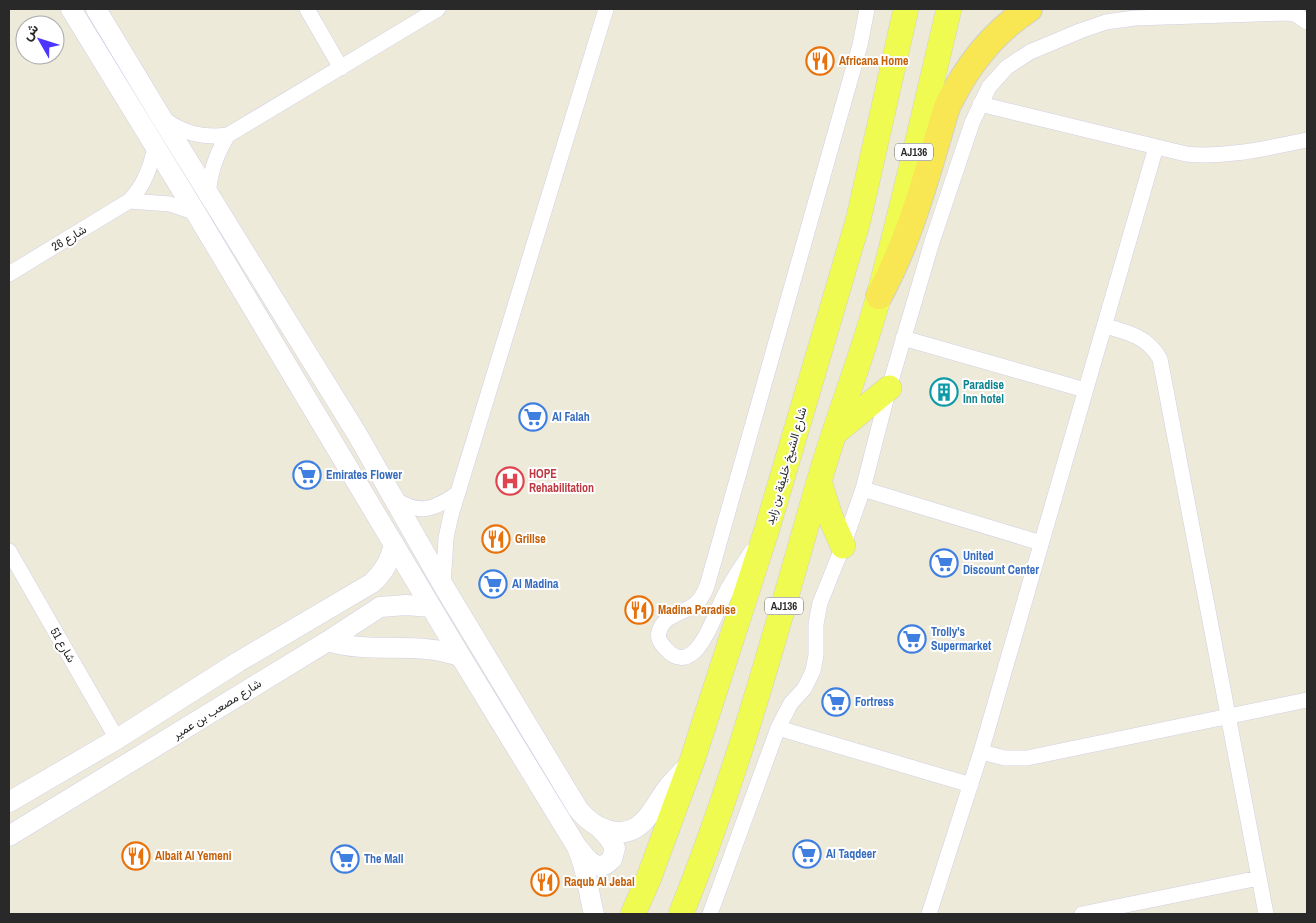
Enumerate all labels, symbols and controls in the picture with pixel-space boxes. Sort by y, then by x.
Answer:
north arrow [15,15,65,65]
text: ش [18,19,42,44]
restaurant icon: Africana Home [805,46,835,76]
place label: Africana Home [839,53,909,69]
road number: AJ136 [895,144,933,160]
street label: شارع 26 [49,221,90,255]
building icon: Paradise Inn hotel [929,377,959,407]
place label: Paradise Inn hotel [963,377,1005,407]
supermarket icon: Al Falah [518,402,548,432]
street label: شارع الشيخ خليفة بن زايد [762,405,811,527]
place label: Al Falah [552,409,590,425]
supermarket icon: Emirates Flower [292,460,322,490]
hospital icon: HOPE Rehabilitation [495,466,525,496]
place label: HOPE Rehabilitation [529,466,594,496]
place label: Emirates Flower [326,467,402,483]
restaurant icon: Grillse [481,524,511,554]
place label: Grillse [515,531,546,547]
supermarket icon: United Discount Center [929,548,959,578]
place label: United Discount Center [963,548,1039,578]
supermarket icon: Al Madina [478,569,508,599]
place label: Al Madina [512,576,559,592]
restaurant icon: Madina Paradise [624,595,654,625]
road number: AJ136 [765,598,803,614]
place label: Madina Paradise [658,602,736,618]
supermarket icon: Trolly's Supermarket [897,624,927,654]
place label: Trolly's Supermarket [931,624,992,654]
street label: شارع 51 [46,625,79,666]
street label: شارع مصعب بن عمير [169,675,265,744]
supermarket icon: Fortress [821,687,851,717]
place label: Fortress [855,694,894,710]
supermarket icon: Al Taqdeer [792,839,822,869]
restaurant icon: Albait Al Yemeni [121,841,151,871]
supermarket icon: The Mall [330,844,360,874]
place label: Al Taqdeer [826,846,876,862]
place label: Albait Al Yemeni [155,848,232,864]
place label: The Mall [364,851,404,867]
restaurant icon: Raqub Al Jebal [530,867,560,897]
place label: Raqub Al Jebal [564,874,635,890]

